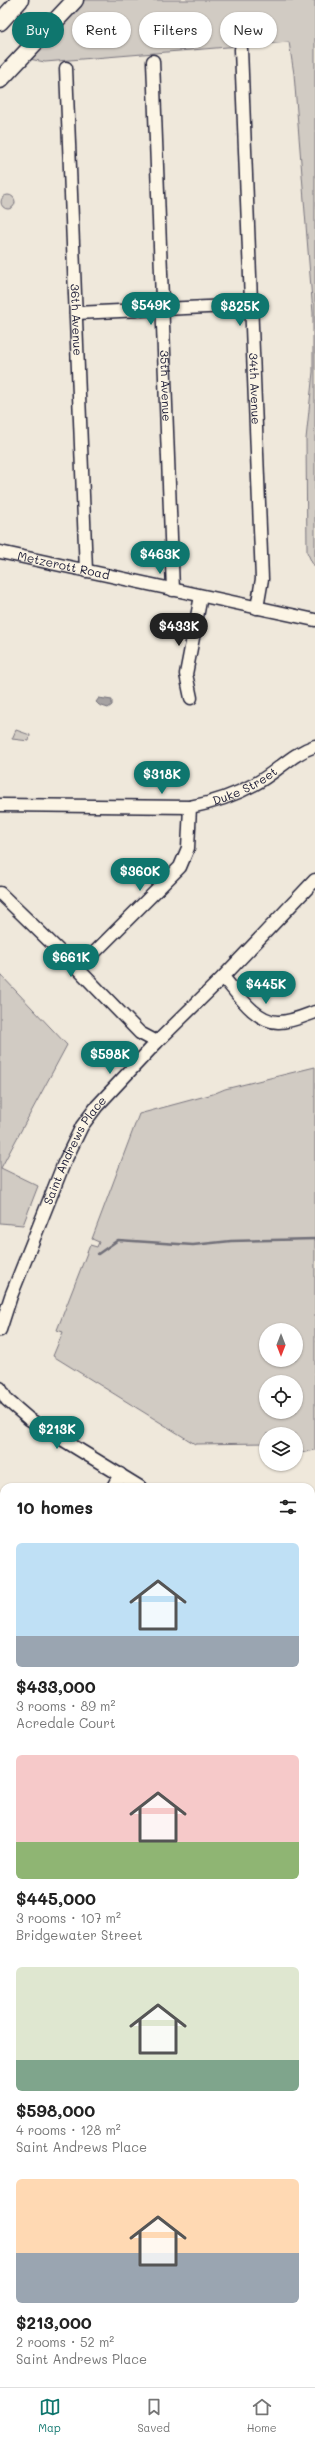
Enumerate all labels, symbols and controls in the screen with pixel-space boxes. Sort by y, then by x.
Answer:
chip: Buy [12,12,64,48]
chip: Rent [72,12,131,48]
chip: Filters [139,12,212,48]
chip: New [220,12,277,48]
street label: 36th Avenue [68,284,86,356]
pin: $549K [123,292,179,326]
pin: $825K [212,293,268,327]
text: $549K [131,296,171,313]
text: $825K [220,297,260,314]
street label: 35th Avenue [157,350,176,422]
street label: 34th Avenue [246,353,265,425]
pin: $463K [132,541,188,575]
text: $463K [140,545,180,562]
street label: Metzerott Road [16,547,112,583]
pin: $433K [151,613,207,647]
text: $433K [159,617,199,634]
pin: $318K [134,761,190,795]
street label: Duke Street [210,763,280,808]
text: $318K [143,765,181,782]
pin: $360K [112,858,168,892]
text: $360K [120,862,160,879]
pin: $661K [43,944,99,978]
text: $661K [52,948,90,965]
pin: $445K [238,971,294,1005]
text: $445K [246,975,286,992]
pin: $598K [82,1041,138,1075]
text: $598K [90,1045,130,1062]
street label: Saint Andrews Place [39,1092,109,1207]
north arrow [259,1323,303,1367]
map controls [259,1323,303,1471]
button: locate [259,1375,303,1419]
pin: $213K [29,1416,85,1450]
text: $213K [38,1420,76,1437]
button: layers [259,1427,303,1471]
text: 10 homes [16,1496,93,1518]
icon: filters [277,1496,299,1518]
icon: home [122,1569,194,1641]
text: $433,000 [16,1675,96,1697]
text: 3 rooms · 89 m² [16,1697,115,1714]
text: Acredale Court [16,1714,115,1731]
icon: home [122,1781,194,1853]
text: $445,000 [16,1887,96,1909]
text: 3 rooms · 107 m² [16,1909,121,1926]
text: Bridgewater Street [16,1926,142,1943]
icon: home [122,1993,194,2065]
text: $598,000 [16,2099,95,2121]
text: 4 rooms · 128 m² [16,2121,121,2138]
text: Saint Andrews Place [16,2138,147,2155]
icon: home [122,2205,194,2277]
text: $213,000 [16,2311,92,2333]
text: 2 rooms · 52 m² [16,2333,114,2350]
text: Saint Andrews Place [16,2350,147,2367]
tab: Map [38,2396,61,2435]
tab: Saved [137,2396,170,2435]
tab: Home [247,2396,277,2435]

